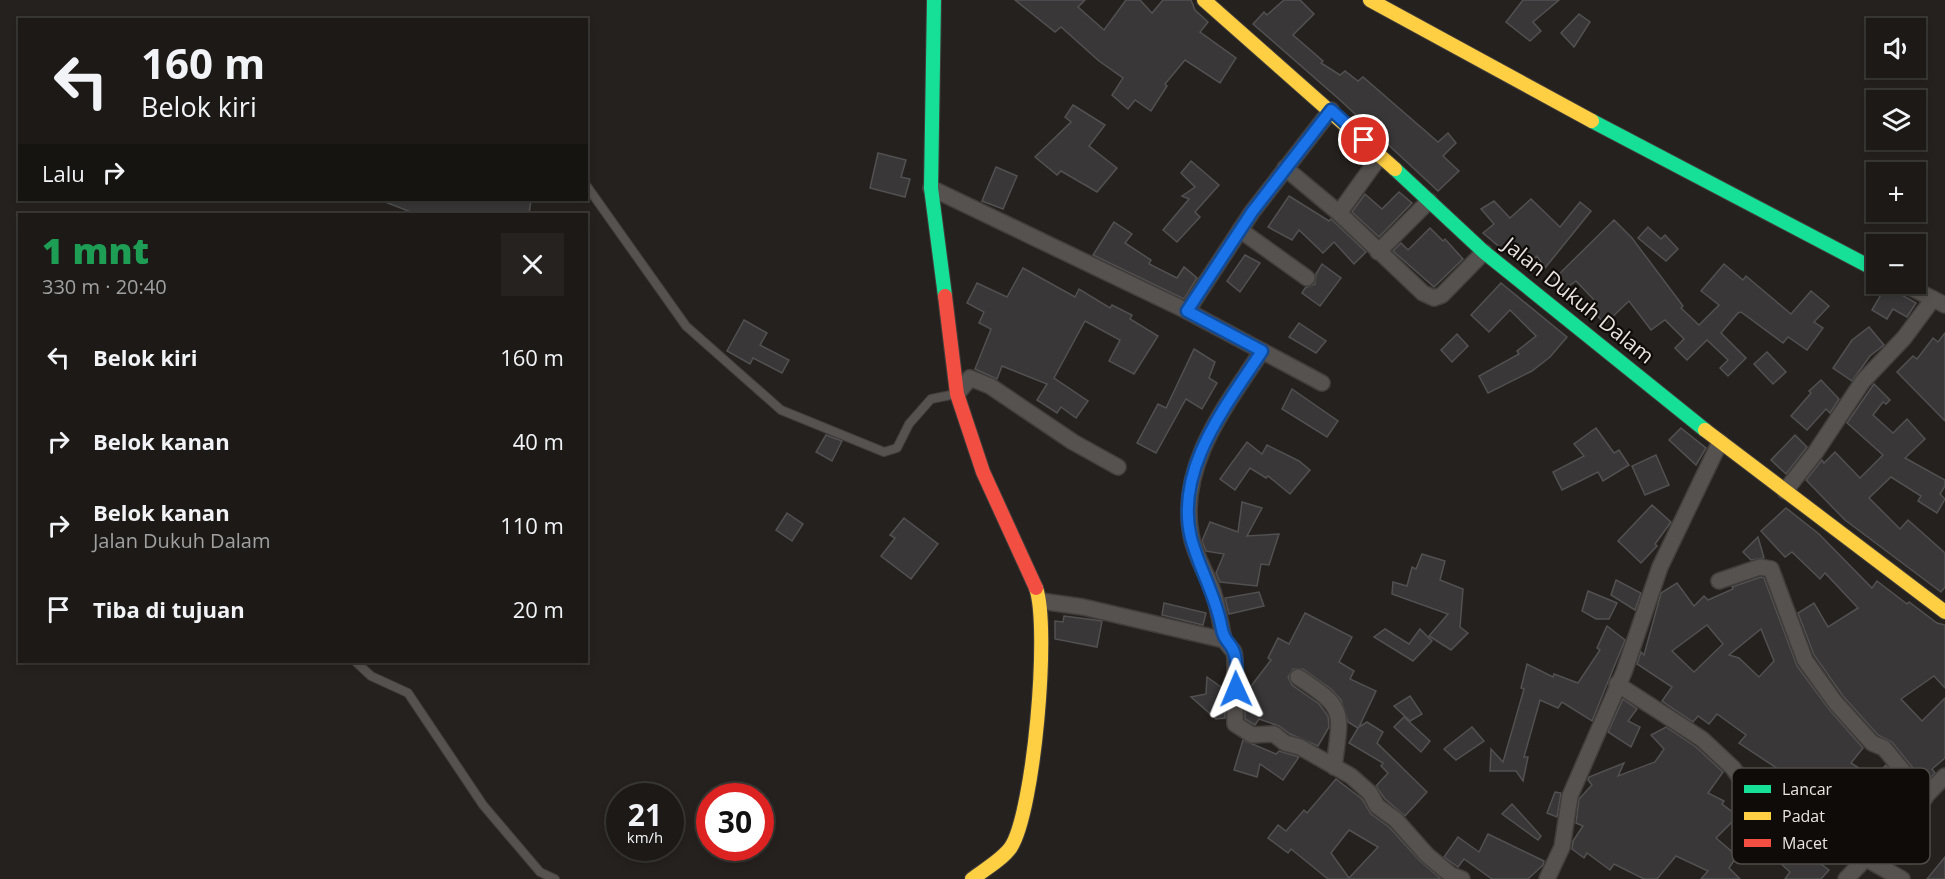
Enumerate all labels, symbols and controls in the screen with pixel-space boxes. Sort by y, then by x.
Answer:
map controls [1866,18,1926,294]
button: sound [1866,18,1926,78]
text: 160 m [141,34,265,91]
icon: left [42,42,120,120]
text: Belok kiri [141,88,257,125]
button: layers [1866,90,1926,150]
pin [1338,114,1389,165]
icon: arrive [1347,123,1380,156]
icon: right [97,156,130,189]
text: Lalu [42,158,85,188]
button: + [1866,162,1926,222]
text: 1 mnt [42,226,149,275]
street label: Jalan Dukuh Dalam [1496,229,1660,370]
button: close [501,233,564,296]
button: − [1866,234,1926,294]
text: 330 m · 20:40 [42,273,167,300]
icon: left [42,341,75,374]
text: Belok kiri [93,342,198,372]
text: 160 m [500,342,564,372]
icon: right [42,425,75,458]
text: Belok kanan [93,426,230,456]
text: 40 m [513,426,564,456]
text: Belok kanan [93,497,230,527]
icon: right [42,509,75,542]
text: 110 m [500,510,564,540]
text: Jalan Dukuh Dalam [93,527,270,554]
icon: arrive [42,593,75,626]
text: Tiba di tujuan [93,594,245,624]
text: 20 m [513,594,564,624]
position arrow [1204,657,1268,721]
legend [1732,768,1930,864]
text: Lancar [1782,778,1833,800]
speed limit sign: 30 [696,783,774,861]
text: 21 [628,794,662,835]
text: Padat [1782,805,1825,827]
text: km/h [627,827,663,847]
text: Macet [1782,832,1828,854]

